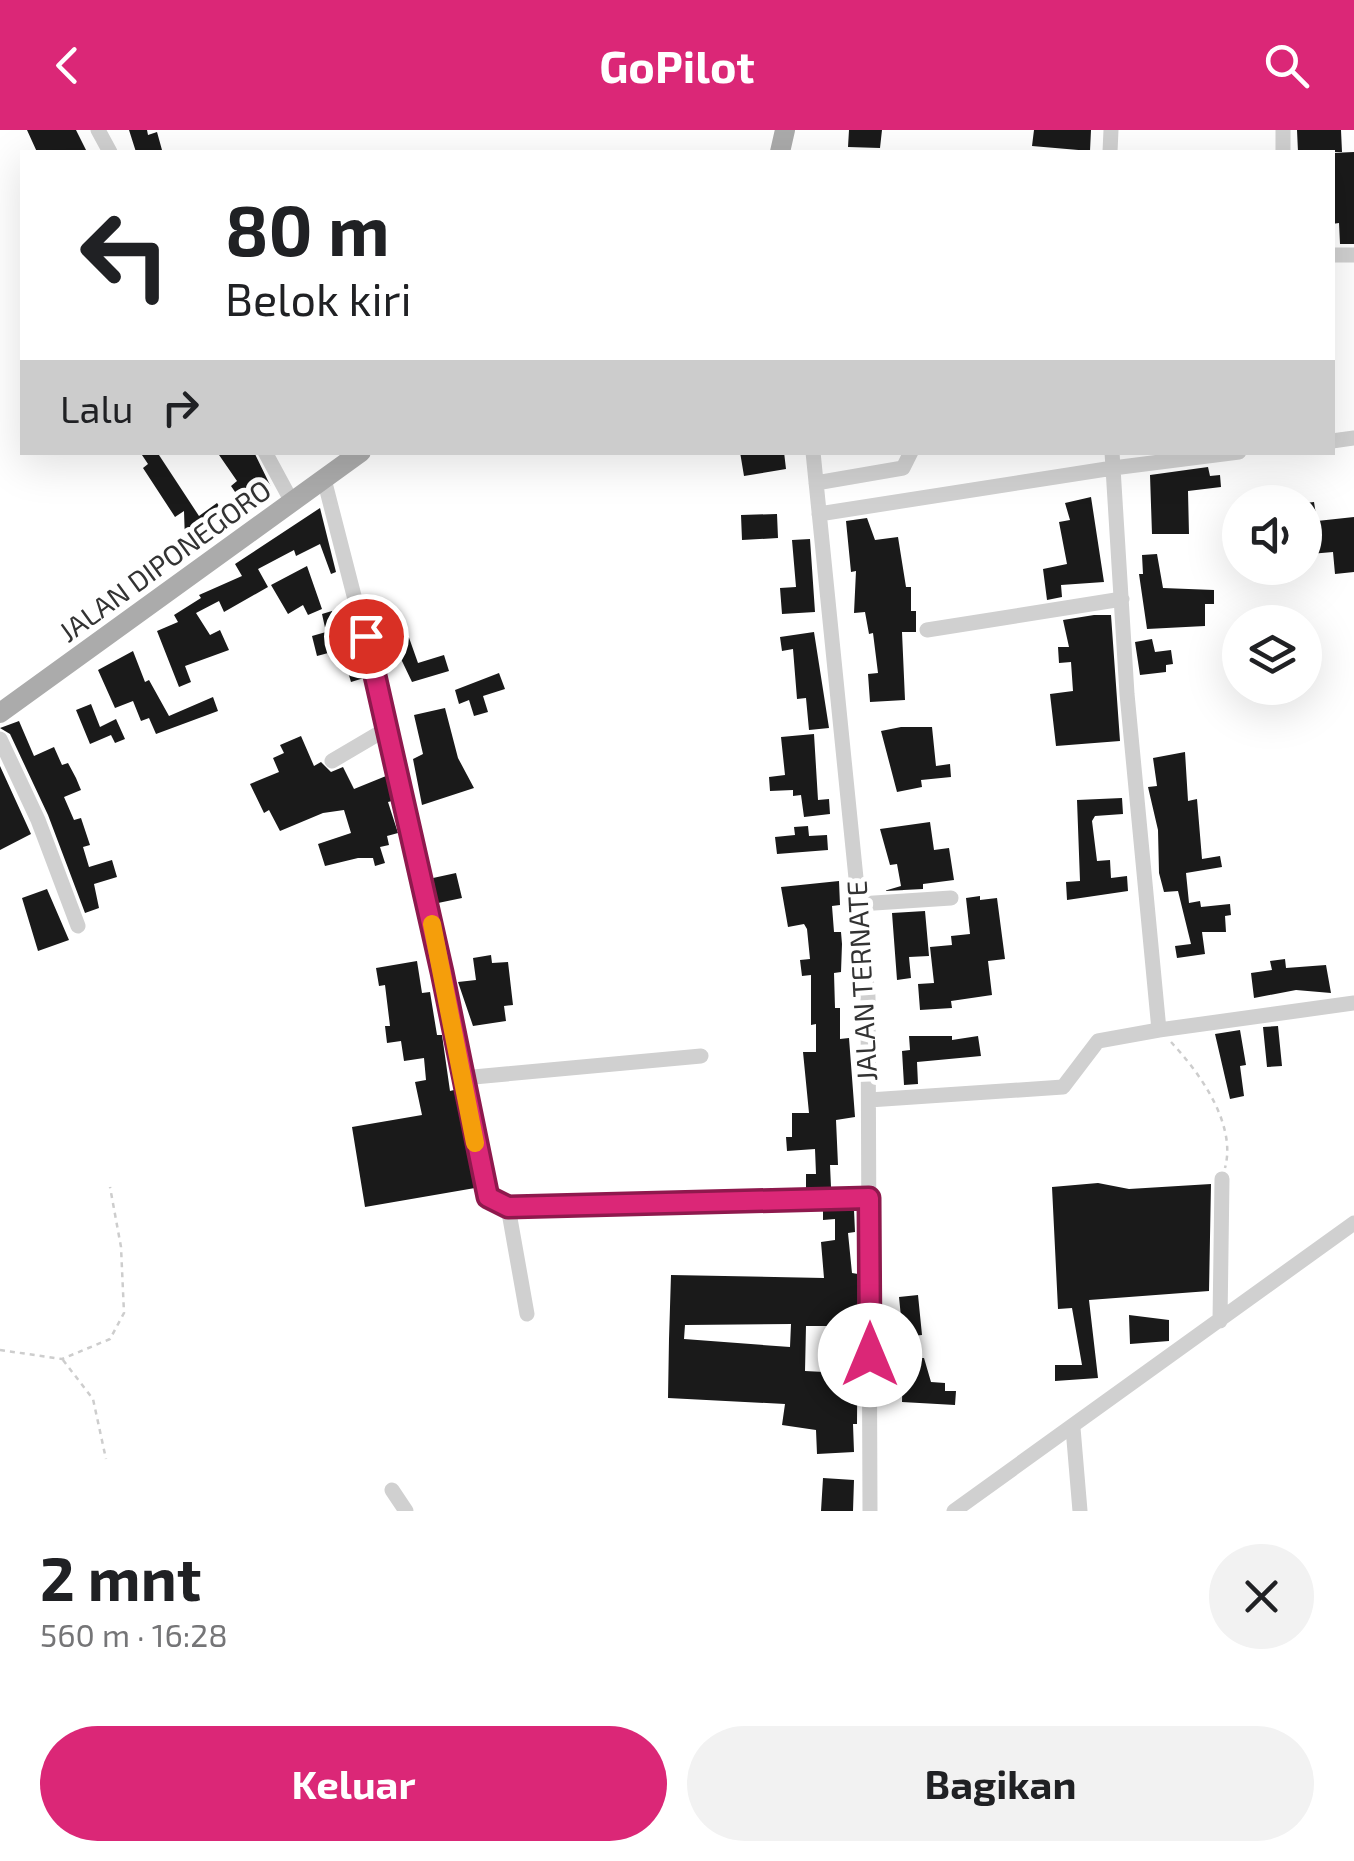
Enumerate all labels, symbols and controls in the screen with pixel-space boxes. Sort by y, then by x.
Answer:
icon: back [40,38,95,93]
text: GoPilot [599,38,755,92]
icon: search [1259,38,1314,93]
text: 80 m [225,186,390,270]
icon: left [60,190,190,320]
text: Belok kiri [225,271,412,325]
icon: right [153,380,208,435]
text: Lalu [60,385,133,431]
street label: JALAN DIPONEGORO [52,472,277,648]
map controls [1222,485,1322,705]
button: sound [1222,485,1322,585]
pin [324,594,409,679]
button: layers [1222,605,1322,705]
icon: arrive [339,609,394,664]
street label: JALAN TERNATE [839,880,883,1082]
position arrow [818,1303,922,1407]
text: 2 mnt [40,1541,201,1613]
button: close [1209,1544,1314,1649]
text: 560 m · 16:28 [40,1615,228,1653]
button: Keluar [40,1726,667,1841]
button: Bagikan [687,1726,1314,1841]

